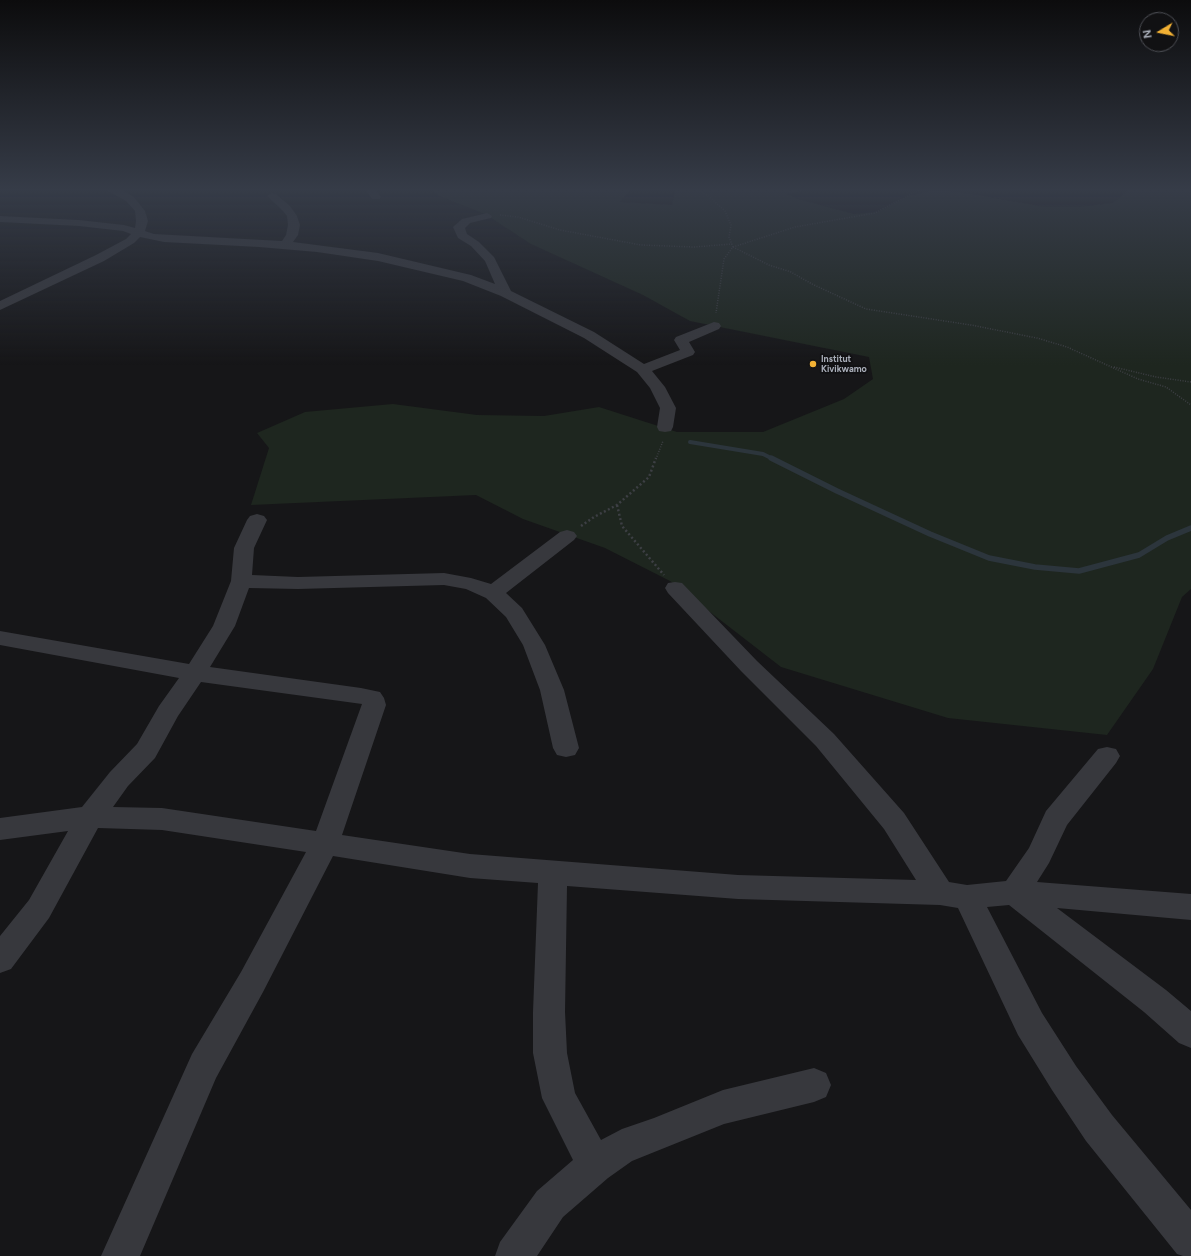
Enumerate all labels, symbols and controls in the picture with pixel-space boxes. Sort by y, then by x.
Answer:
north arrow [1139,12,1179,52]
text: N [1141,29,1155,39]
place label: Institut Kivikwamo [821,354,867,375]
marker: Institut Kivikwamo [808,359,818,369]

